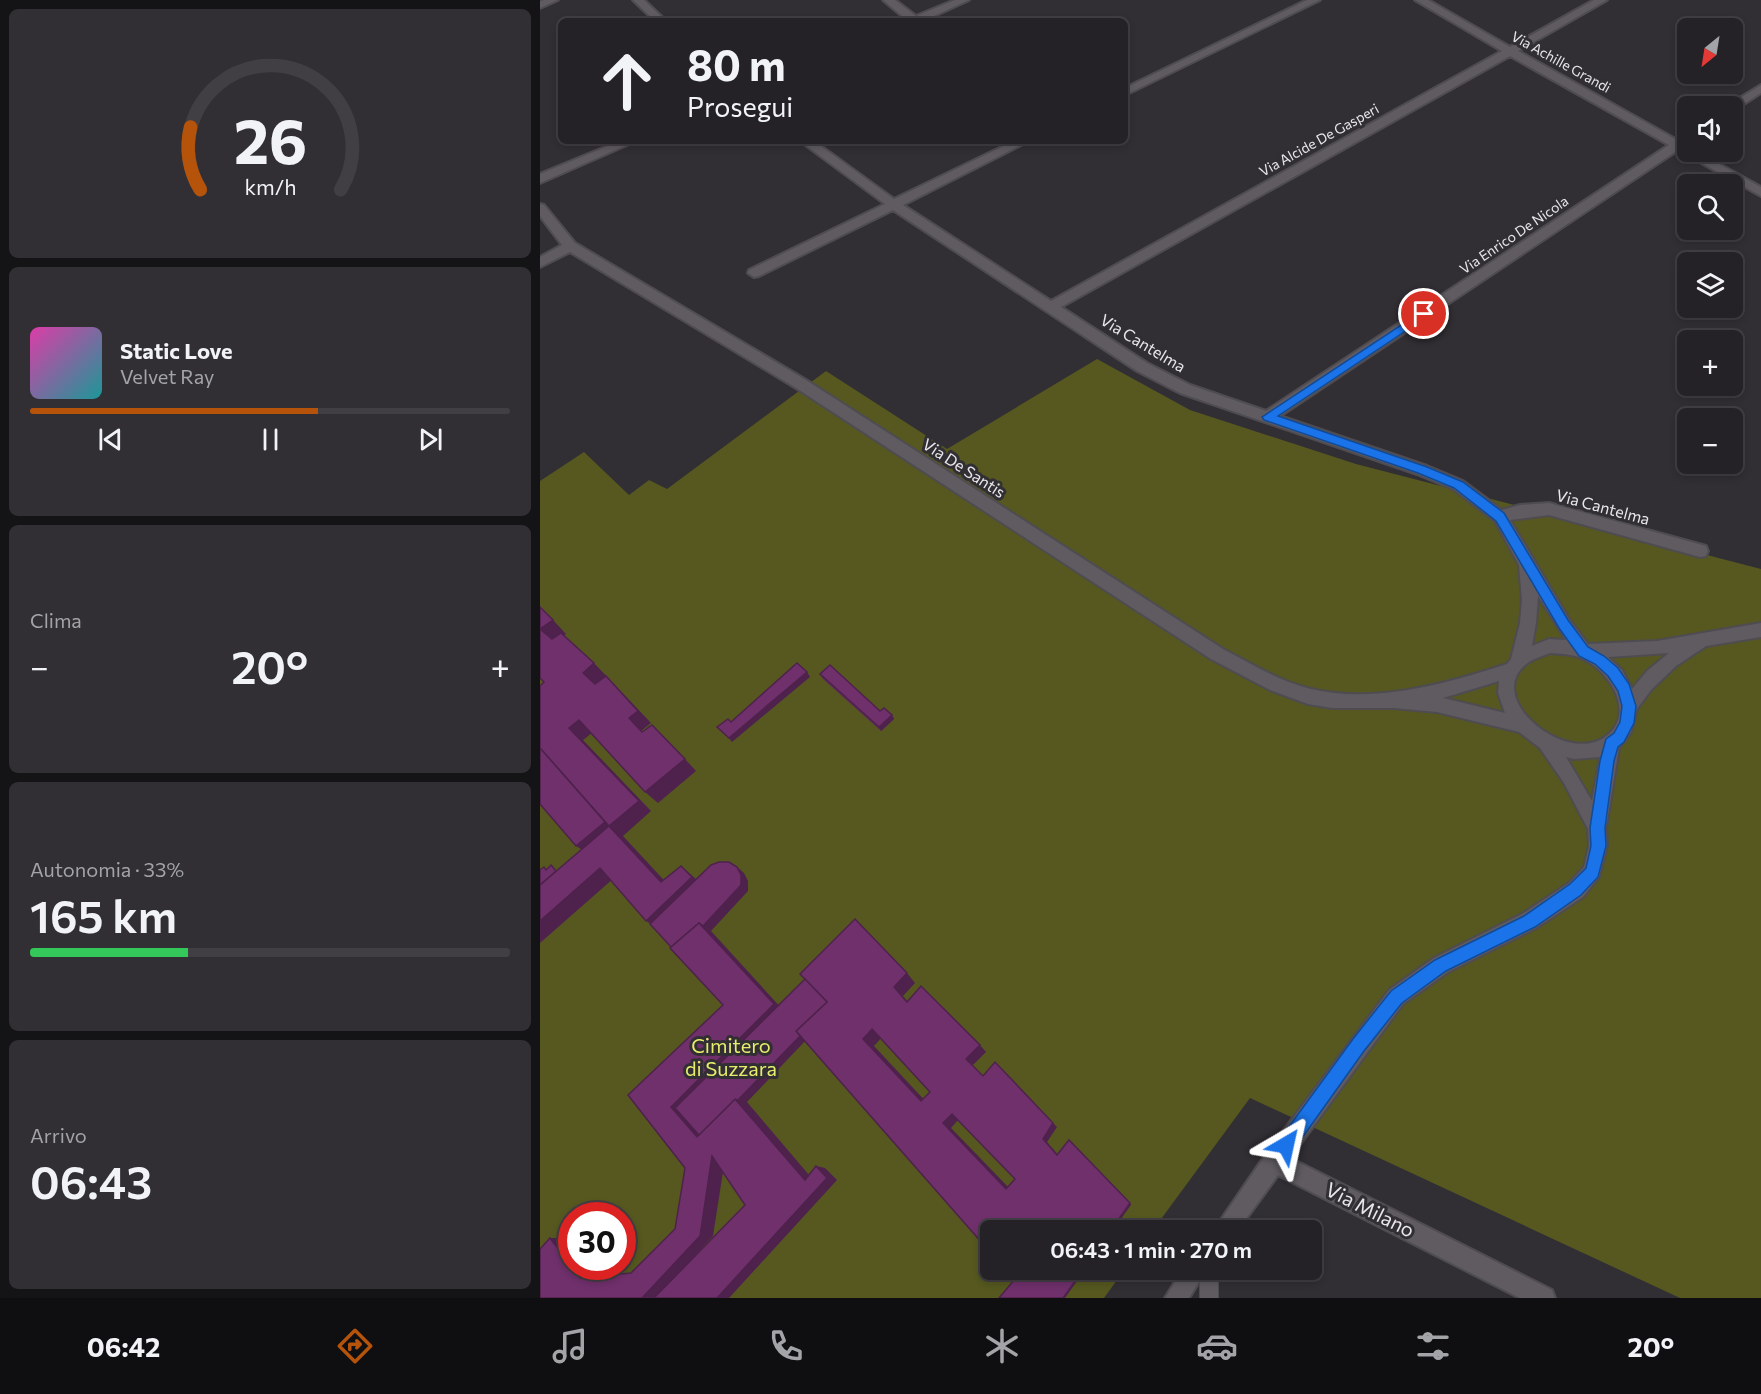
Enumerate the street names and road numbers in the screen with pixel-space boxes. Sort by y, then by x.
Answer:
street label: Via Achille Grandi [1509,27,1614,96]
street label: Via Alcide De Gasperi [1256,100,1382,180]
street label: Via Enrico De Nicola [1456,192,1571,277]
street label: Via Cantelma [1097,310,1189,376]
street label: Via De Santis [919,434,1009,501]
street label: Via Cantelma [1554,485,1652,528]
street label: Via Milano [1322,1177,1419,1242]

